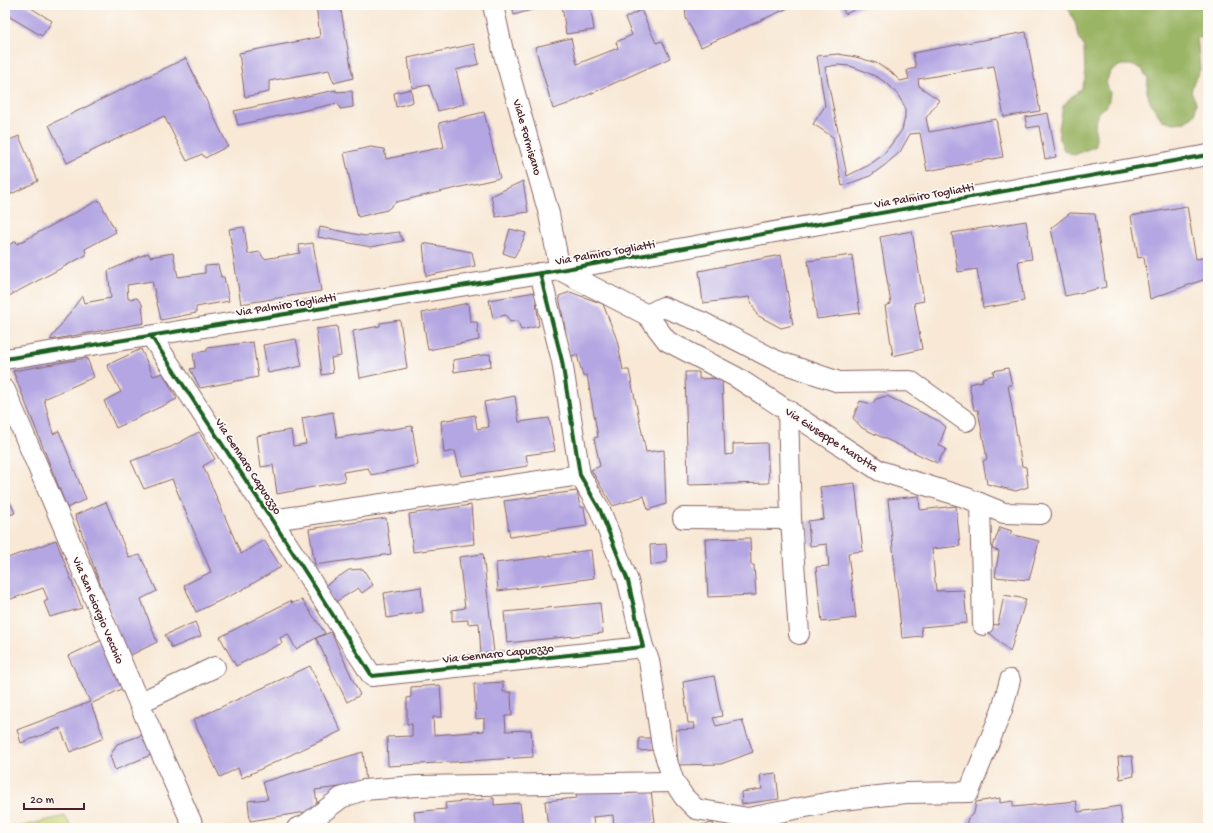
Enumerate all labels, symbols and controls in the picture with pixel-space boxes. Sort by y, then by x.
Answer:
street label: Viale Formisano [508,97,544,177]
street label: Via Palmiro Togliatti [872,181,976,213]
street label: Via Palmiro Togliatti [553,238,657,270]
street label: Via Palmiro Togliatti [234,291,338,321]
street label: Via Giuseppe Marotta [781,405,880,476]
street label: Via Gennaro Capuozzo [210,416,284,518]
street label: Via San Giorgio Vecchio [68,554,126,666]
street label: Via Gennaro Capuozzo [441,642,554,668]
scale bar [24,785,84,811]
text: 20 m [30,794,55,808]

